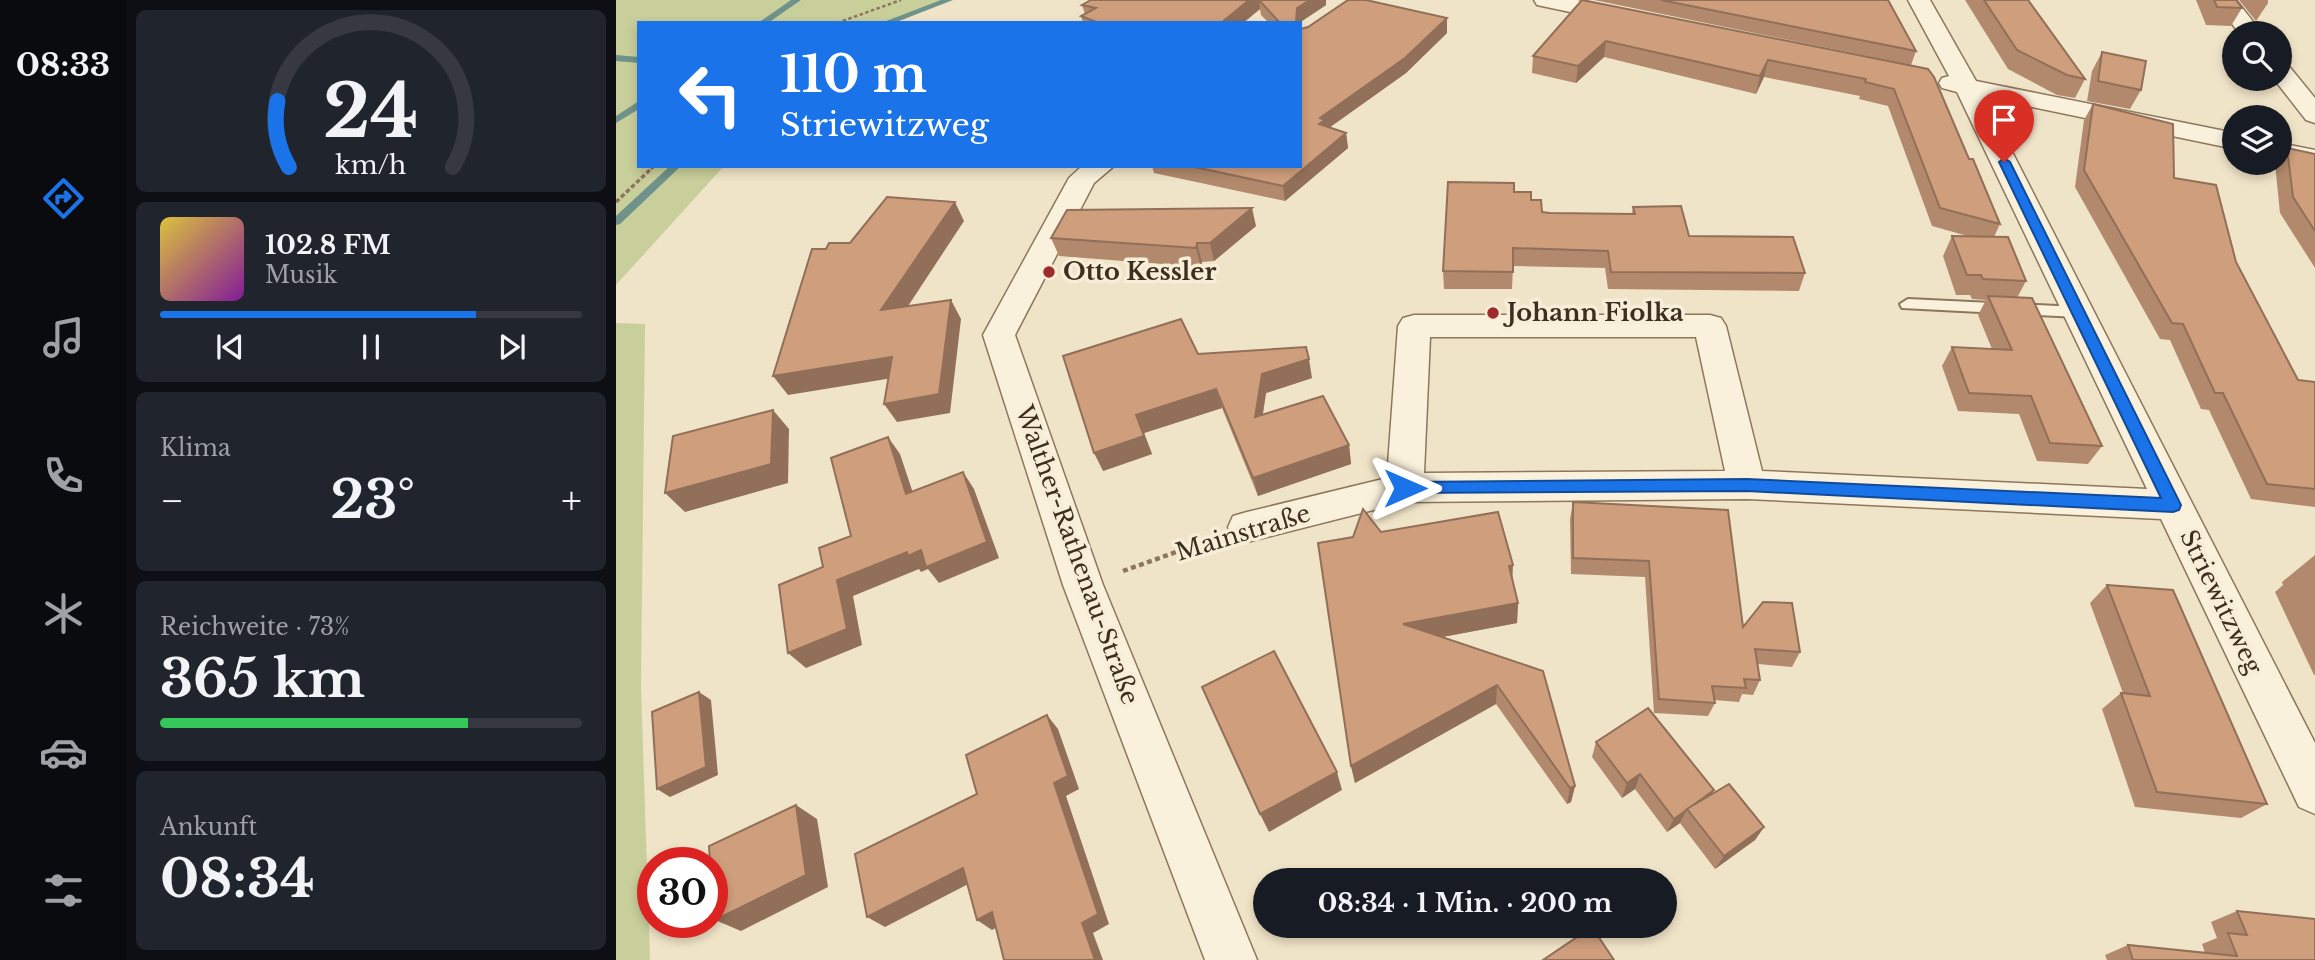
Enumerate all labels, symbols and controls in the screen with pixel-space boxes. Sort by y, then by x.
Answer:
map controls [2222,21,2292,175]
button: search [2222,21,2292,91]
text: 110 m [780,44,927,105]
text: 08:33 [16,45,110,85]
icon: left [665,49,756,140]
text: 24 [323,66,419,157]
pin [1974,90,2034,162]
icon: arrive [1985,101,2023,139]
text: Striewitzweg [780,105,989,145]
button: layers [2222,105,2292,175]
text: km/h [336,150,406,181]
icon: directions [39,174,88,223]
text: 102.8 FM [265,229,391,261]
place label: Otto Kessler [1063,257,1216,286]
text: Musik [265,261,337,289]
marker: Otto Kessler [1041,264,1057,280]
place label: Johann Fiolka [1502,298,1684,327]
marker: Johann Fiolka [1485,305,1501,321]
icon: music [39,313,88,362]
icon: previous [211,328,249,366]
icon: pause [352,328,390,366]
icon: next [493,328,531,366]
street label: Walther-Rathenau-Straße [1009,400,1145,708]
text: Klima [160,434,231,462]
icon: phone [39,451,88,500]
position arrow [1368,451,1442,525]
text: 23° [330,468,415,532]
text: − [160,477,184,524]
text: + [561,477,582,524]
street label: Mainstraße [1172,498,1314,567]
street label: Striewitzweg [2174,525,2269,679]
icon: climate [39,589,88,638]
text: Reichweite · 73% [160,613,350,641]
text: 365 km [160,647,365,711]
icon: car [39,728,88,777]
text: Ankunft [160,813,257,841]
text: 08:34 [160,847,315,911]
speed limit sign: 30 [637,847,728,938]
icon: filters [39,866,88,915]
text: 08:34 · 1 Min. · 200 m [1318,887,1612,919]

